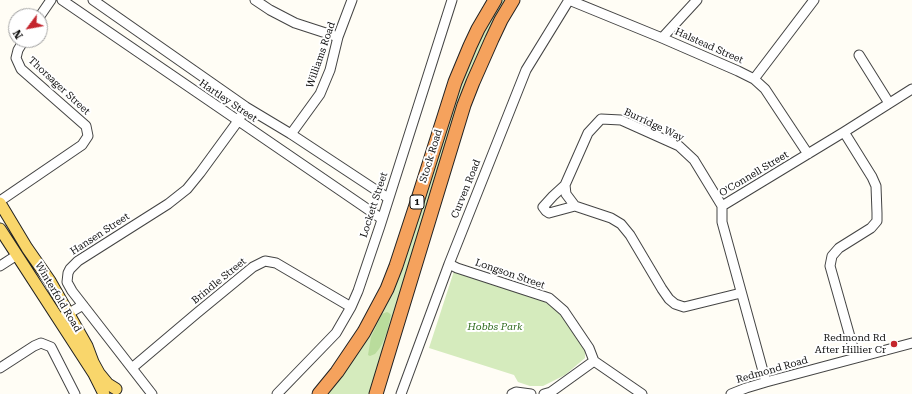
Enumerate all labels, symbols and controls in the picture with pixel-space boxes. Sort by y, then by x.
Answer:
north arrow [8,8,48,48]
street label: Williams Road [304,20,338,90]
street label: Halstead Street [673,26,745,66]
text: N [10,27,26,41]
street label: Thorsager Street [26,54,92,118]
street label: Hartley Street [197,77,259,125]
street label: Burridge Way [622,106,686,144]
street label: Stock Road [417,128,445,184]
street label: O'Connell Street [717,149,791,199]
street label: Curven Road [449,158,483,220]
street label: Lockett Street [358,171,390,239]
road number: 1 [410,195,424,209]
street label: Hansen Street [68,210,132,258]
street label: Brindle Street [189,255,249,307]
street label: Longson Street [474,256,546,292]
street label: Winterfold Road [32,260,84,334]
park label: Hobbs Park [468,321,522,333]
place label: Redmond Rd After Hillier Cr [815,332,886,356]
marker: Redmond Rd After Hillier Cr [889,339,899,349]
street label: Redmond Road [735,354,809,386]

